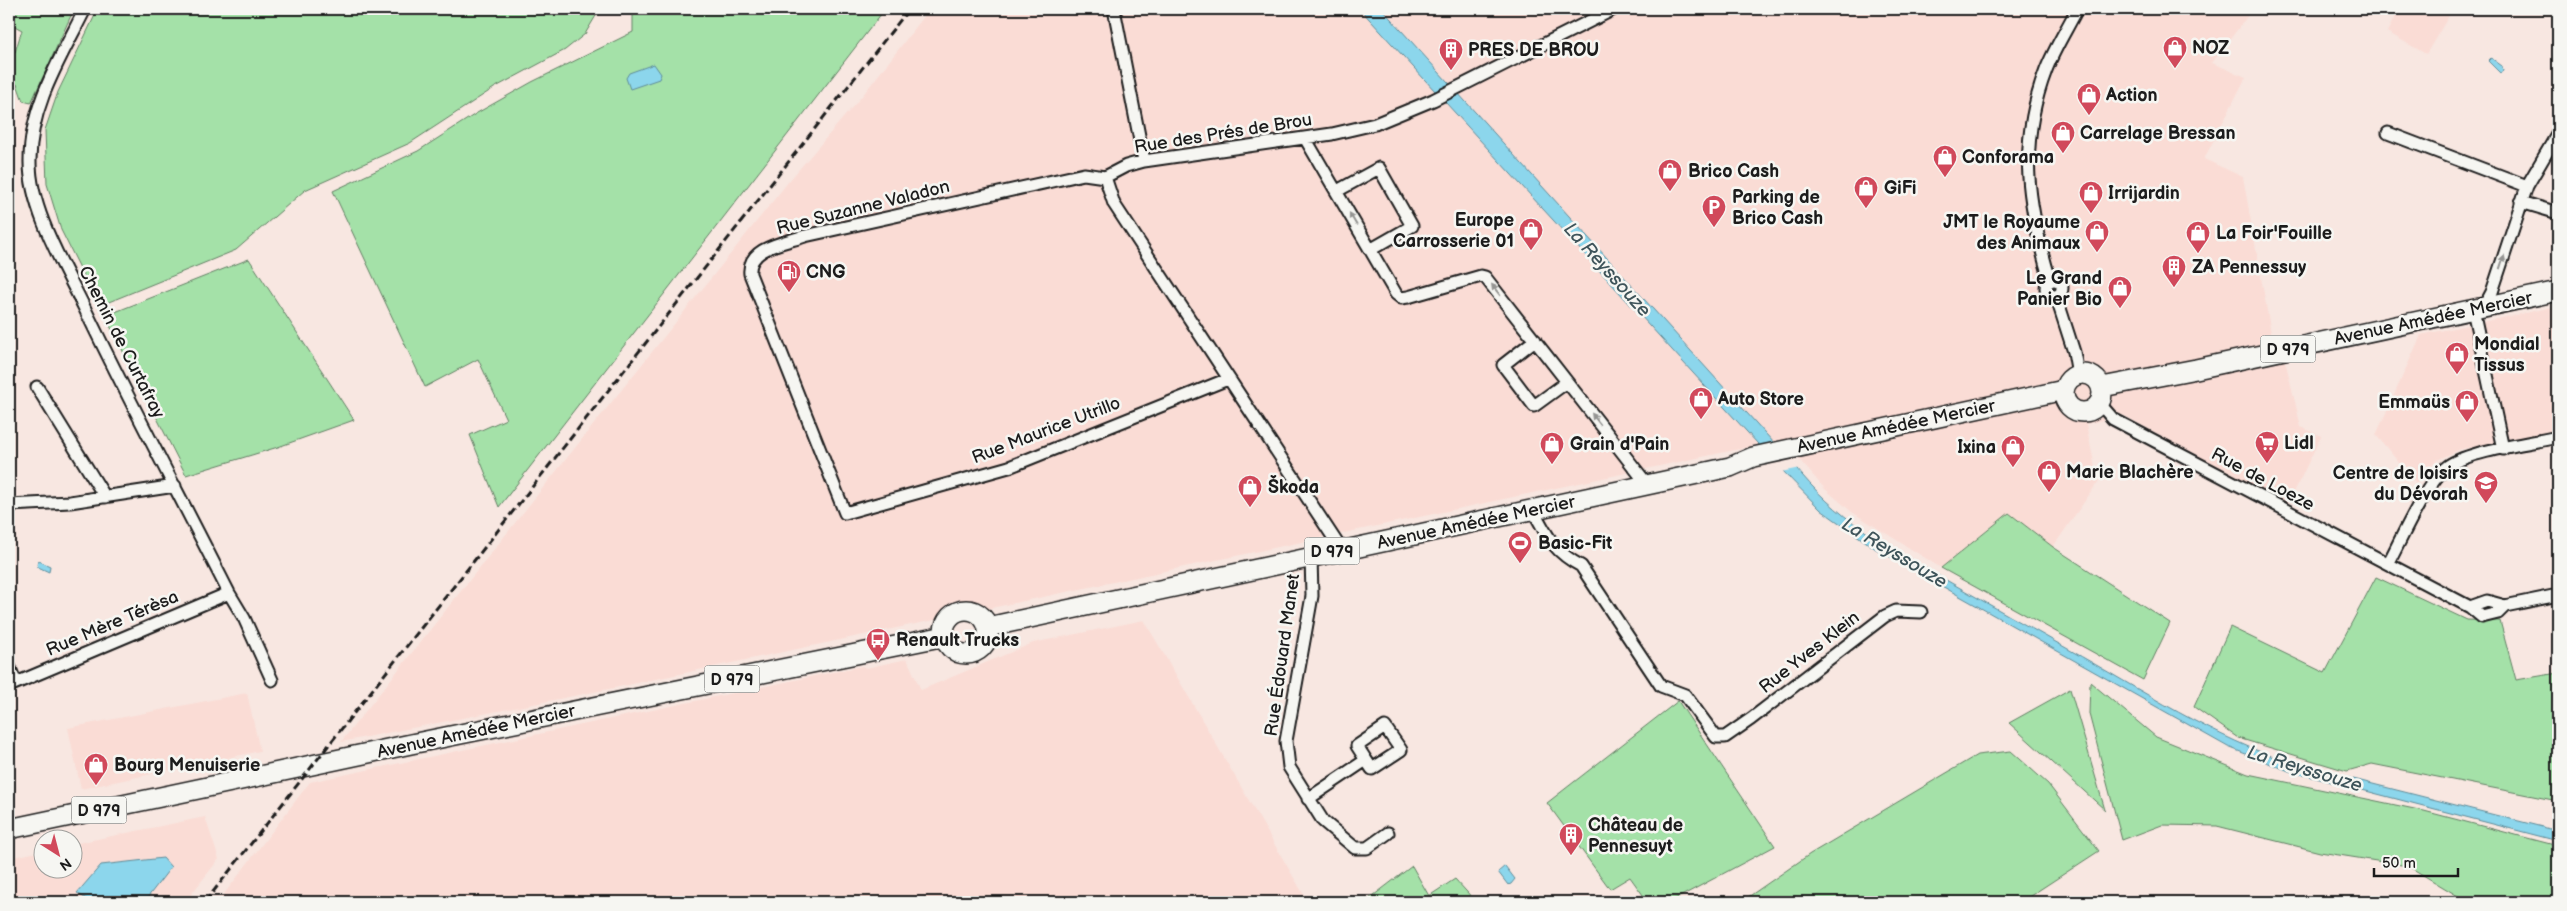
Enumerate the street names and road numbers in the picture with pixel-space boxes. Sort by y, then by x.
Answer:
street label: Rue des Prés de Brou [1133,109,1313,158]
street label: Rue Suzanne Valadon [774,176,952,239]
street label: Chemin de Curtafray [74,263,169,423]
street label: Avenue Amédée Mercier [2332,287,2535,350]
road number: D 979 [2260,336,2316,362]
street label: Rue Maurice Utrillo [969,392,1123,468]
street label: Avenue Amédée Mercier [1795,395,1998,458]
street label: Rue de Loeze [2208,443,2318,516]
street label: Avenue Amédée Mercier [1375,491,1578,554]
road number: D 979 [1304,538,1360,564]
street label: Rue Édouard Manet [1259,572,1304,738]
street label: Rue Mère Térèsa [43,586,182,661]
street label: Rue Yves Klein [1755,607,1864,698]
road number: D 979 [704,666,760,692]
street label: Avenue Amédée Mercier [375,700,578,763]
road number: D 979 [72,796,126,824]

